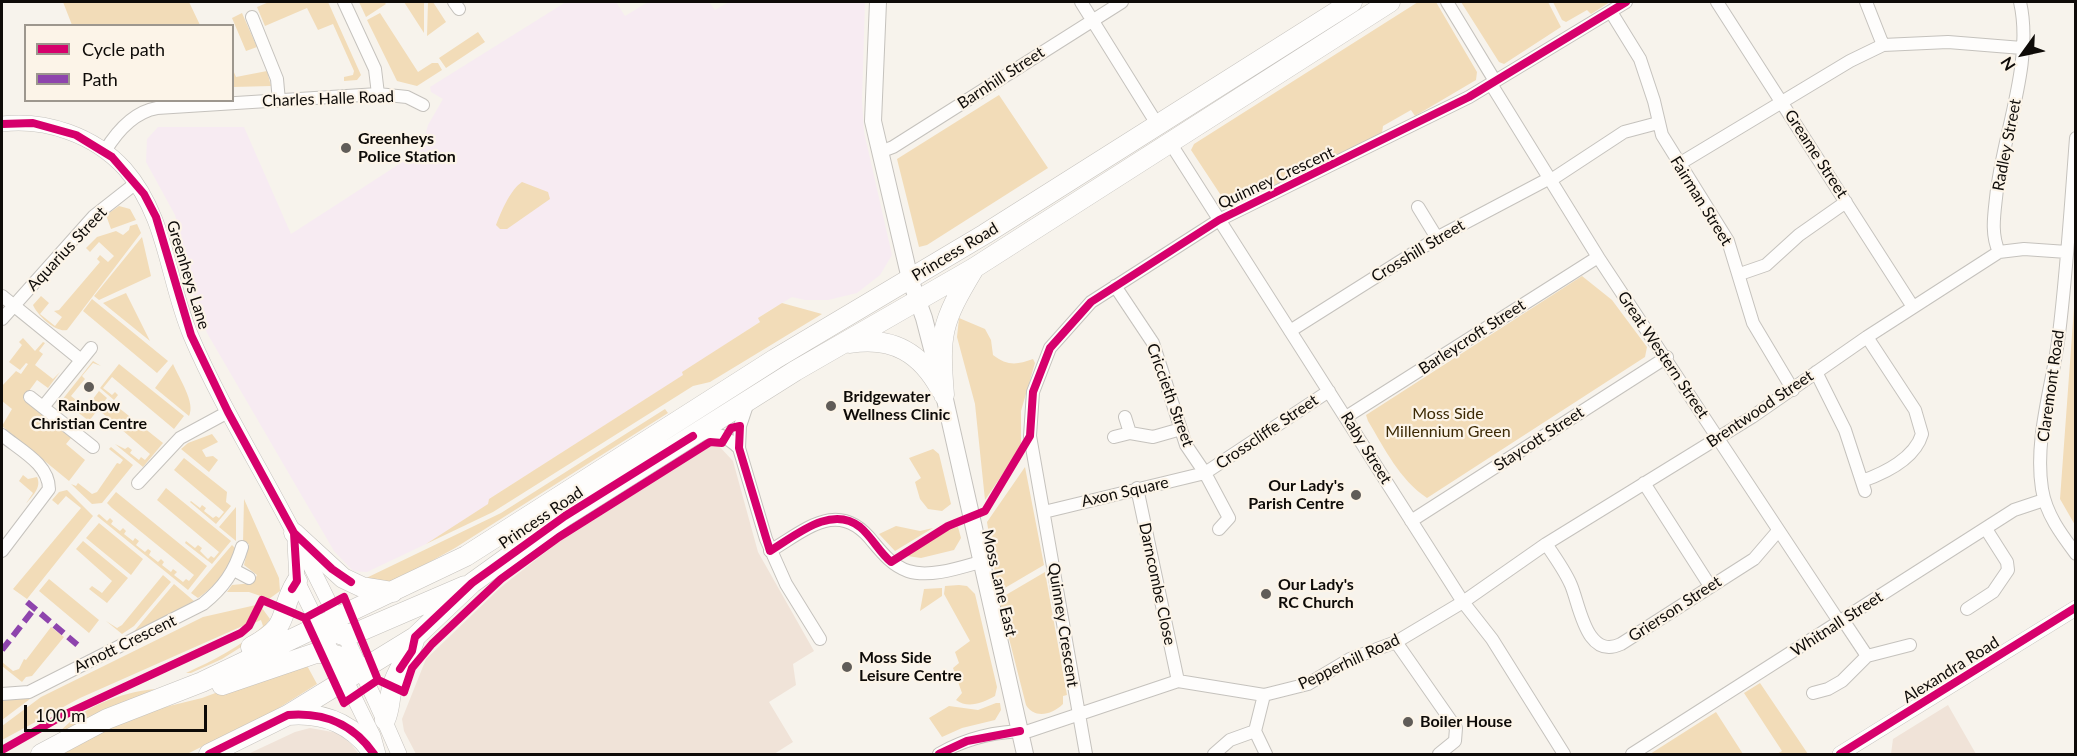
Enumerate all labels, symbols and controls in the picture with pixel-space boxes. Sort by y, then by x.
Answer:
legend [24,24,234,102]
north arrow [1993,24,2053,84]
text: Cycle path [82,38,165,60]
street label: Barnhill Street [954,43,1048,113]
text: N [1996,54,2019,74]
text: Path [82,68,118,90]
street label: Charles Halle Road [262,87,394,111]
street label: Radley Street [1989,97,2025,193]
street label: Greame Street [1780,106,1852,202]
place label: Greenheys Police Station [358,129,456,167]
marker: Greenheys Police Station [339,141,353,155]
street label: Quinney Crescent [1215,143,1337,213]
street label: Fairman Street [1666,153,1736,249]
street label: Aquarius Street [23,203,111,295]
street label: Crosshill Street [1368,216,1468,286]
street label: Greenheys Lane [162,218,214,332]
street label: Princess Road [908,219,1002,285]
street label: Great Western Street [1613,288,1713,422]
street label: Barleycroft Street [1415,295,1529,379]
street label: Claremont Road [2034,329,2068,443]
street label: Criccieth Street [1142,341,1198,449]
street label: Brentwood Street [1703,366,1817,452]
marker: Rainbow Christian Centre [82,380,96,394]
place label: Bridgewater Wellness Clinic [843,387,950,425]
street label: Crosscliffe Street [1212,391,1322,473]
place label: Rainbow Christian Centre [31,396,147,434]
marker: Bridgewater Wellness Clinic [824,399,838,413]
street label: Staycott Street [1490,403,1588,475]
park label: Moss Side Millennium Green [1385,404,1511,442]
street label: Raby Street [1336,409,1396,487]
street label: Axon Square [1080,473,1170,511]
place label: Our Lady's Parish Centre [1248,476,1344,514]
street label: Princess Road [495,483,587,553]
marker: Our Lady's Parish Centre [1349,488,1363,502]
street label: Darncombe Close [1135,521,1179,647]
street label: Moss Lane East [977,528,1021,638]
street label: Quinney Crescent [1044,561,1082,689]
street label: Grierson Street [1625,572,1725,646]
place label: Our Lady's RC Church [1278,575,1354,613]
marker: Our Lady's RC Church [1259,587,1273,601]
street label: Whitnall Street [1787,587,1887,661]
street label: Arnott Crescent [71,611,179,677]
street label: Pepperhill Road [1295,630,1403,694]
street label: Alexandra Road [1899,633,2003,707]
place label: Moss Side Leisure Centre [859,648,962,686]
marker: Moss Side Leisure Centre [840,660,854,674]
scale bar [27,693,210,731]
text: 100 m [35,704,86,726]
place label: Boiler House [1420,712,1512,732]
marker: Boiler House [1401,715,1415,729]

